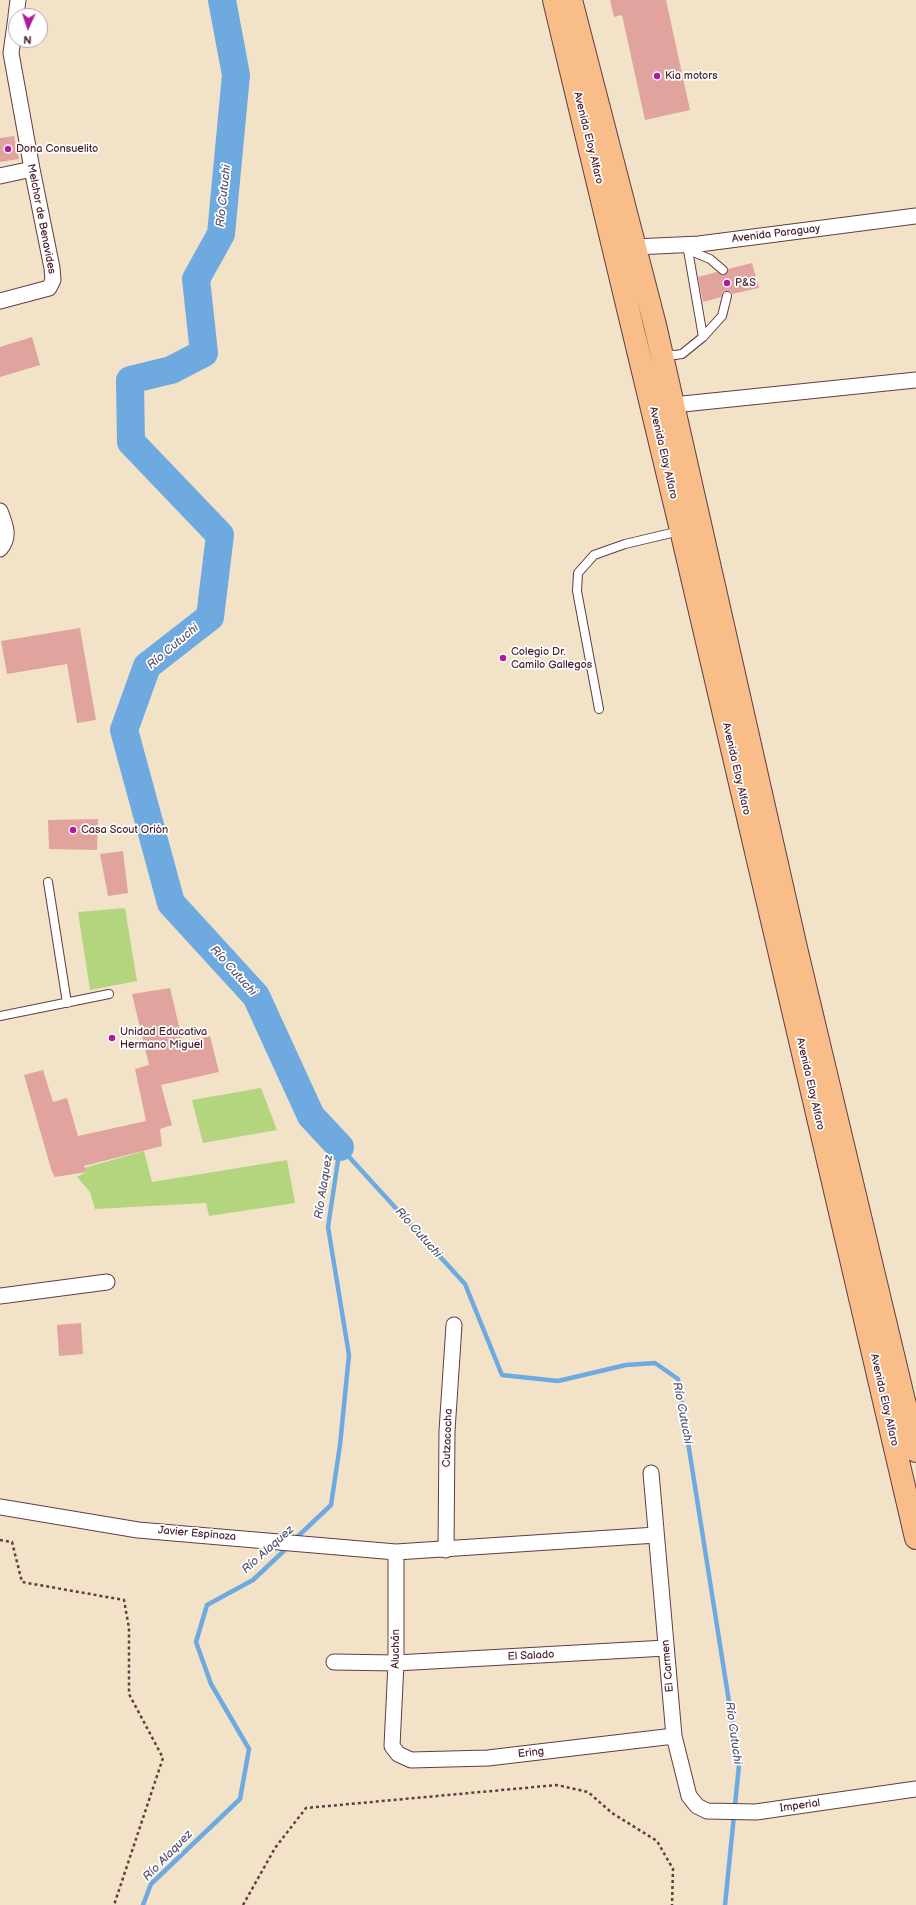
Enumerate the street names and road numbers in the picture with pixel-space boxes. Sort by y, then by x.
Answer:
street label: Avenida Eloy Alfaro [570,91,606,185]
street label: Melchor de Benavides [24,163,58,275]
street label: Avenida Paraguay [731,222,821,246]
street label: Avenida Eloy Alfaro [646,406,680,500]
street label: Avenida Eloy Alfaro [719,722,753,816]
street label: Avenida Eloy Alfaro [793,1037,827,1131]
street label: Avenida Eloy Alfaro [867,1353,901,1447]
street label: Cutzacocha [440,1408,456,1468]
street label: Javier Espinoza [157,1524,237,1544]
street label: Aluchán [389,1629,403,1669]
street label: El Carmen [659,1639,677,1693]
street label: El Salado [507,1648,555,1664]
street label: Ering [517,1745,545,1761]
street label: Imperial [779,1797,821,1815]

